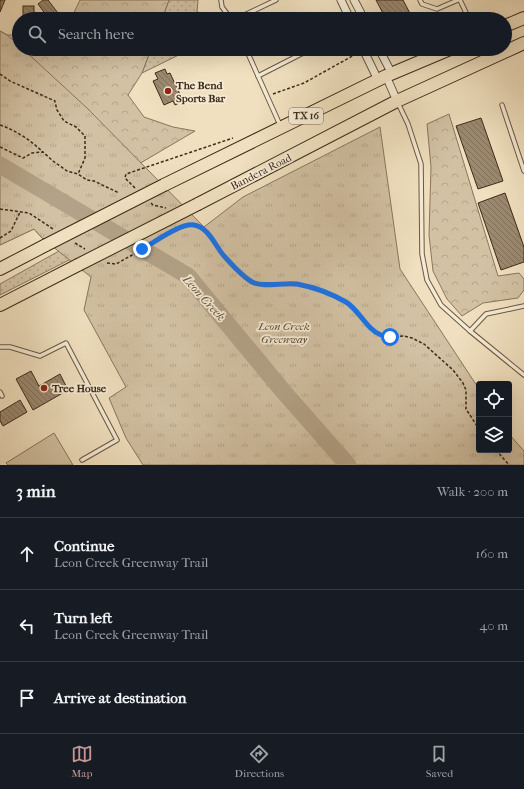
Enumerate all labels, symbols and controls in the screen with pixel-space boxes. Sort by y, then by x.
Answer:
search box [12,12,512,56]
icon: search [26,23,48,45]
text: Search here [58,25,134,43]
place label: The Bend Sports Bar [175,79,225,105]
marker: The Bend Sports Bar [163,86,173,96]
road number: TX 16 [289,108,323,124]
street label: Bandera Road [228,151,295,193]
route end [133,240,151,258]
water label: Leon Creek [179,272,228,324]
park label: Leon Creek Greenway [257,320,310,346]
route start [381,328,399,346]
map controls [476,381,512,453]
button: locate [476,381,512,417]
place label: Tree House [51,382,107,395]
marker: Tree House [39,383,49,393]
button: layers [476,417,512,453]
text: 3 min [16,481,56,501]
text: Walk · 200 m [437,484,508,499]
text: Continue [54,537,114,555]
icon: ahead [16,543,38,565]
text: 160 m [476,546,508,561]
text: Leon Creek Greenway Trail [54,555,208,570]
text: Turn left [54,609,112,627]
icon: left [16,615,38,637]
text: 40 m [480,618,508,633]
text: Leon Creek Greenway Trail [54,627,208,642]
icon: arrive [16,687,38,709]
text: Arrive at destination [54,689,186,707]
tab: Map [71,743,93,780]
tab: Directions [235,743,284,780]
tab: Saved [426,743,453,780]

